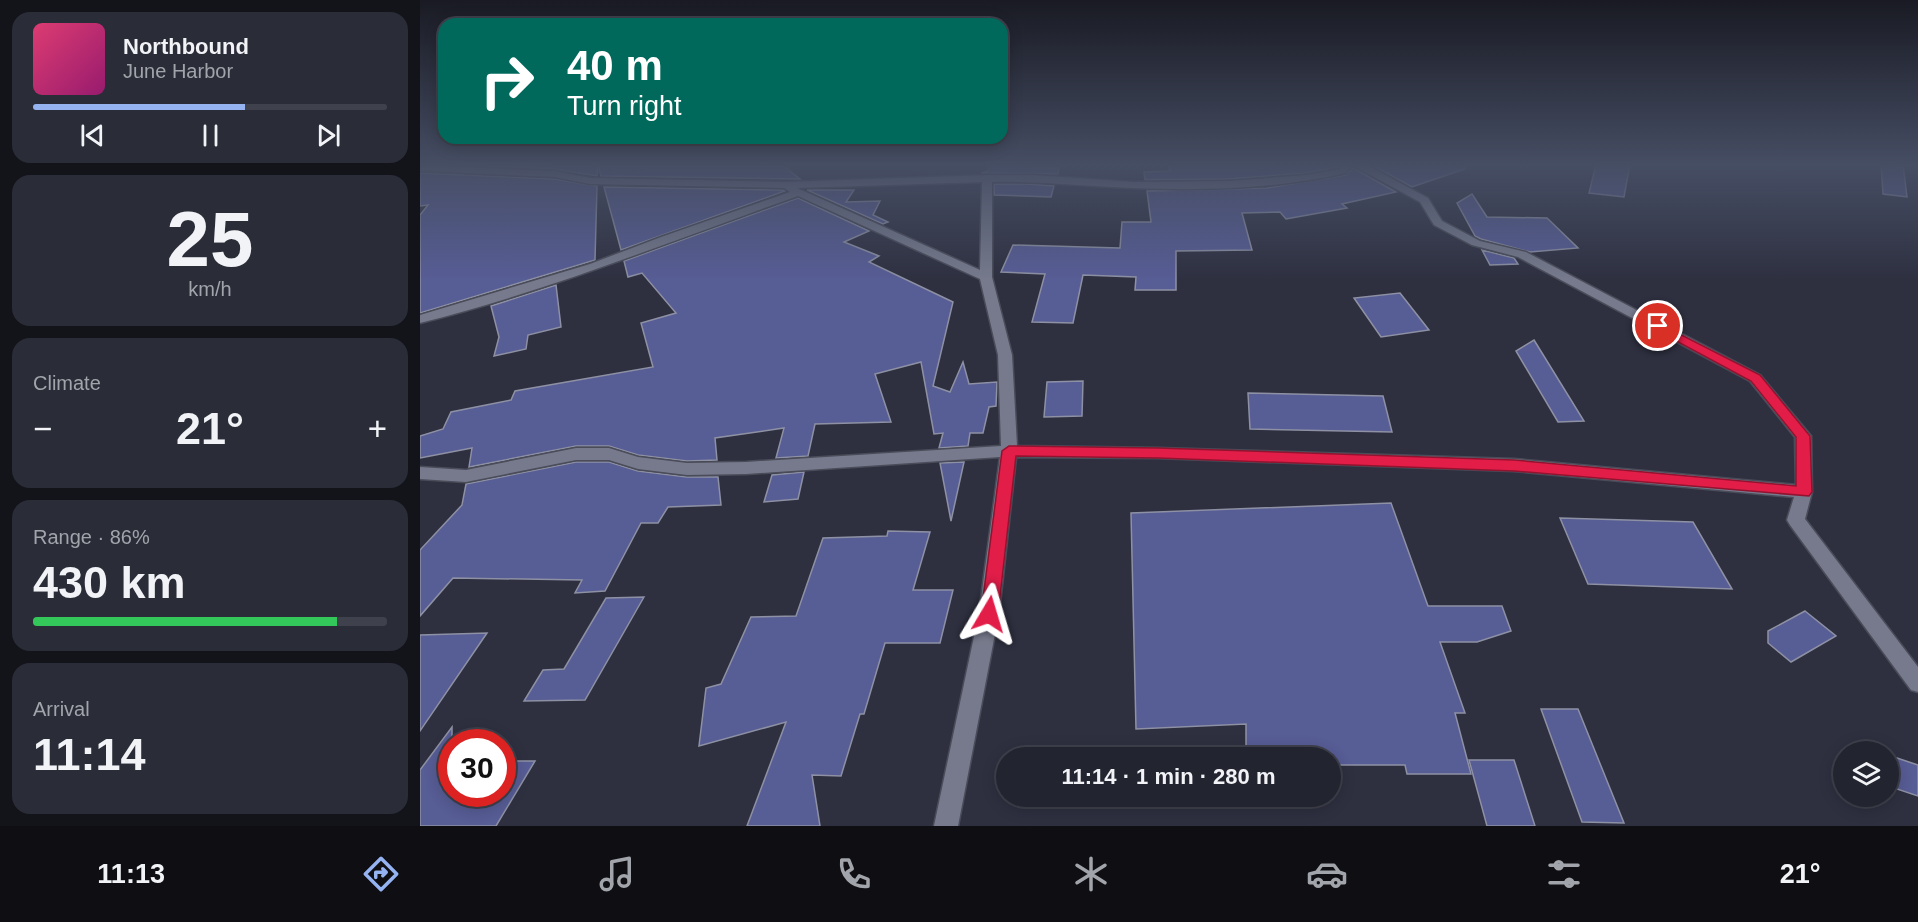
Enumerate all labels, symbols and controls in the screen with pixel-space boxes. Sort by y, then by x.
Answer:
text: Northbound [123,34,249,59]
icon: right [468,42,546,120]
text: 40 m [567,42,663,89]
text: June Harbor [123,60,233,82]
text: Turn right [567,91,682,121]
icon: previous [76,119,109,152]
icon: pause [194,119,227,152]
icon: next [312,119,345,152]
text: 25 [167,195,253,283]
text: km/h [188,278,232,300]
pin [1632,300,1683,351]
icon: arrive [1641,309,1674,342]
text: Climate [33,372,101,394]
text: 21° [176,403,244,454]
text: − [33,410,52,447]
text: + [368,410,387,447]
text: Range · 86% [33,526,150,548]
text: 430 km [33,557,186,608]
position arrow [957,582,1021,646]
text: Arrival [33,698,90,720]
text: 11:14 [33,729,146,780]
speed limit sign: 30 [438,729,516,807]
map controls [1833,741,1899,807]
button: layers [1833,741,1899,807]
text: 11:14 · 1 min · 280 m [1062,764,1276,789]
icon: directions [360,853,402,895]
icon: music [596,853,638,895]
icon: phone [833,853,875,895]
icon: climate [1070,853,1112,895]
icon: car [1306,853,1348,895]
icon: filters [1543,853,1585,895]
text: 11:13 [97,859,165,889]
text: 21° [1780,859,1821,889]

